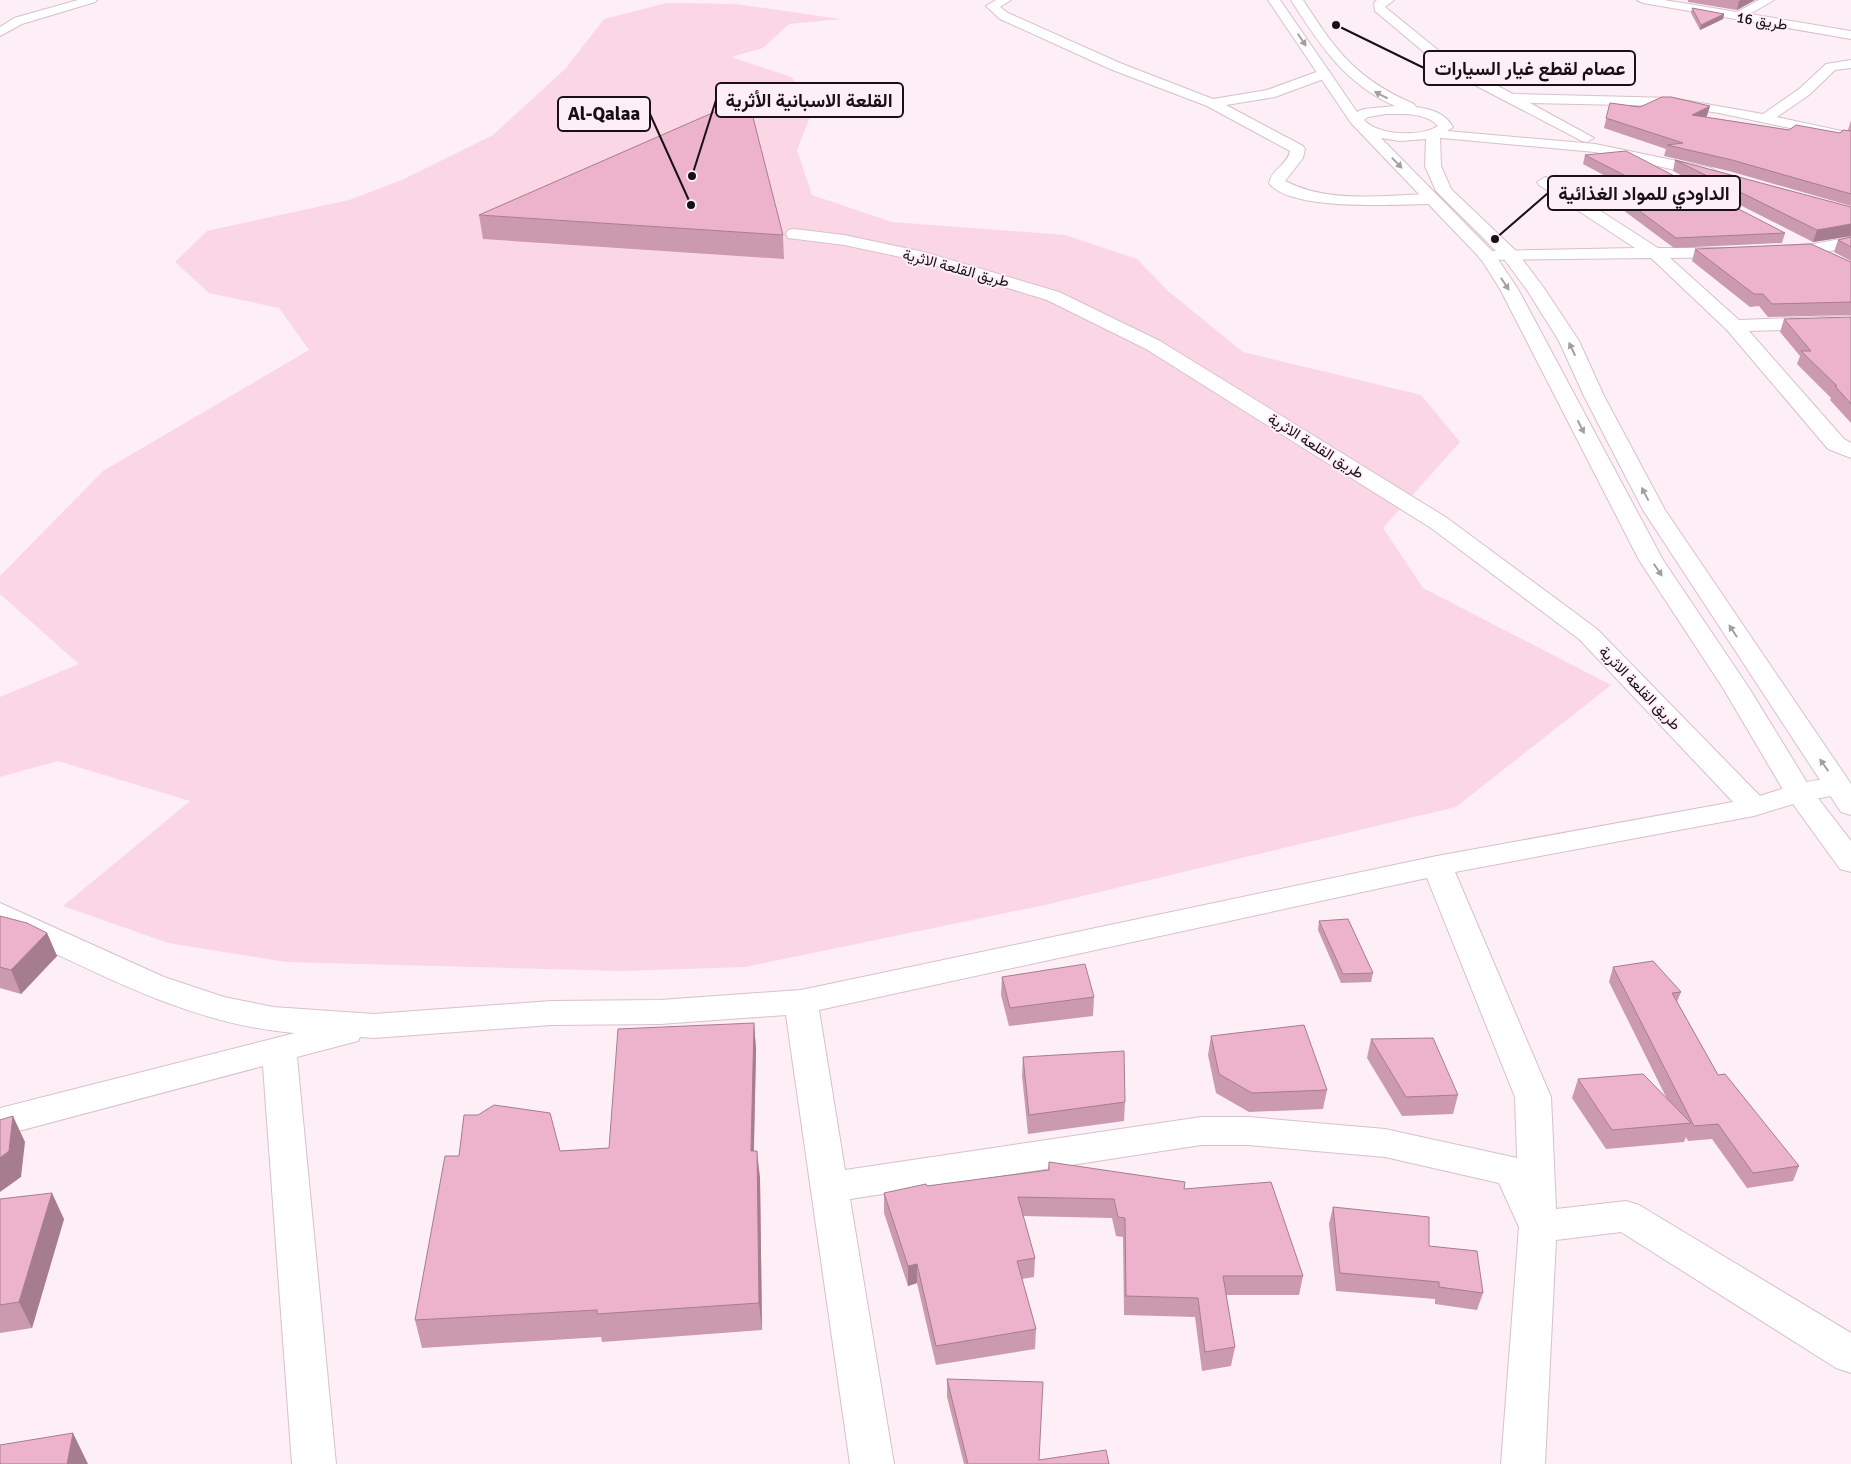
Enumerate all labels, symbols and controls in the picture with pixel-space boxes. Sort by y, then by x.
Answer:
street label: طريق 16 [1735,8,1789,35]
one-way arrow [1297,33,1307,47]
callout: عصام لقطع غيار السيارات [1424,51,1635,85]
text: عصام لقطع غيار السيارات [1435,57,1625,82]
callout: القلعة الاسبانية الأثرية [716,83,903,117]
text: القلعة الاسبانية الأثرية [725,89,893,113]
one-way arrow [1374,91,1389,99]
callout: Al-Qalaa [558,97,650,131]
text: Al-Qalaa [568,102,641,126]
one-way arrow [1391,156,1403,168]
callout: الداودي للمواد الغذائية [1548,176,1740,210]
text: الداودي للمواد الغذائية [1558,182,1730,210]
street label: طريق القلعة الاثرية [900,245,1011,292]
one-way arrow [1500,277,1510,290]
one-way arrow [1568,342,1576,356]
street label: طريق القلعة الاثرية [1264,409,1367,484]
one-way arrow [1577,420,1585,435]
one-way arrow [1641,487,1649,501]
one-way arrow [1653,563,1663,577]
one-way arrow [1728,624,1737,638]
street label: طريق القلعة الاثرية [1595,642,1685,735]
one-way arrow [1819,759,1829,772]

